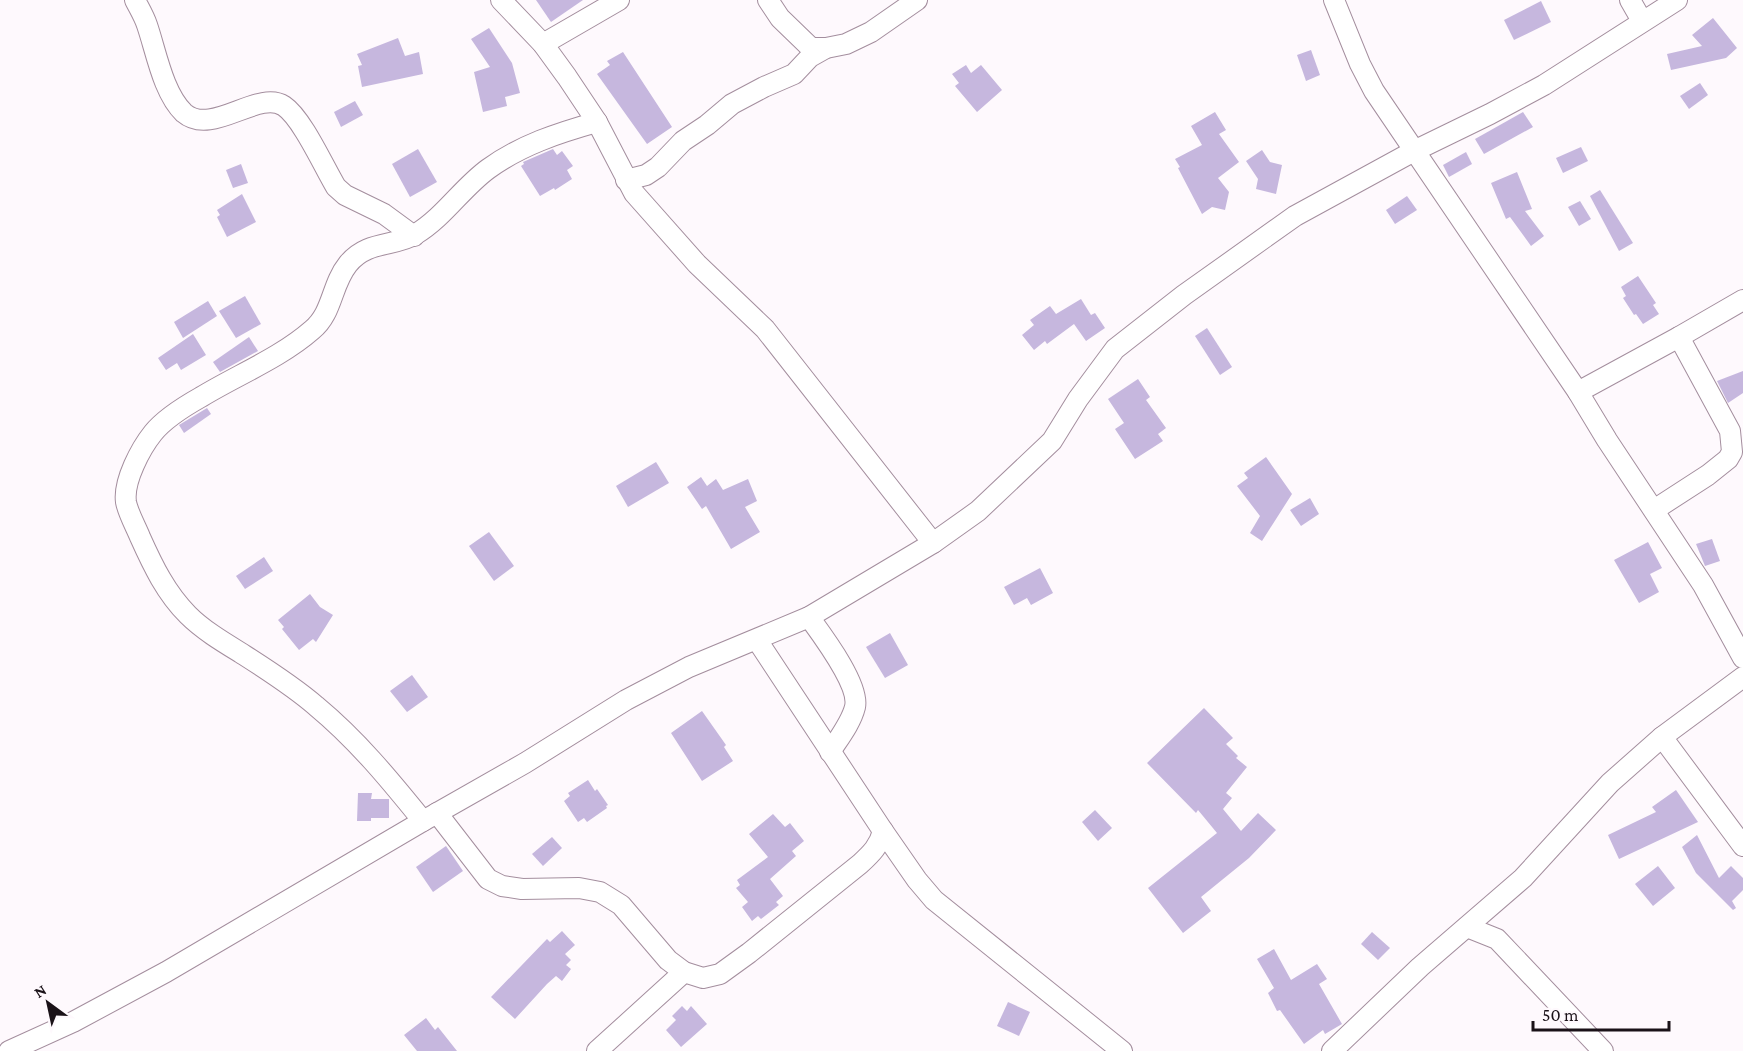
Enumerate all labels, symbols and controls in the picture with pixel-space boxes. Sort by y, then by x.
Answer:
north arrow [18,973,78,1033]
text: N [31,981,49,1001]
scale bar [1533,994,1670,1032]
text: 50 m [1542,1005,1579,1025]

